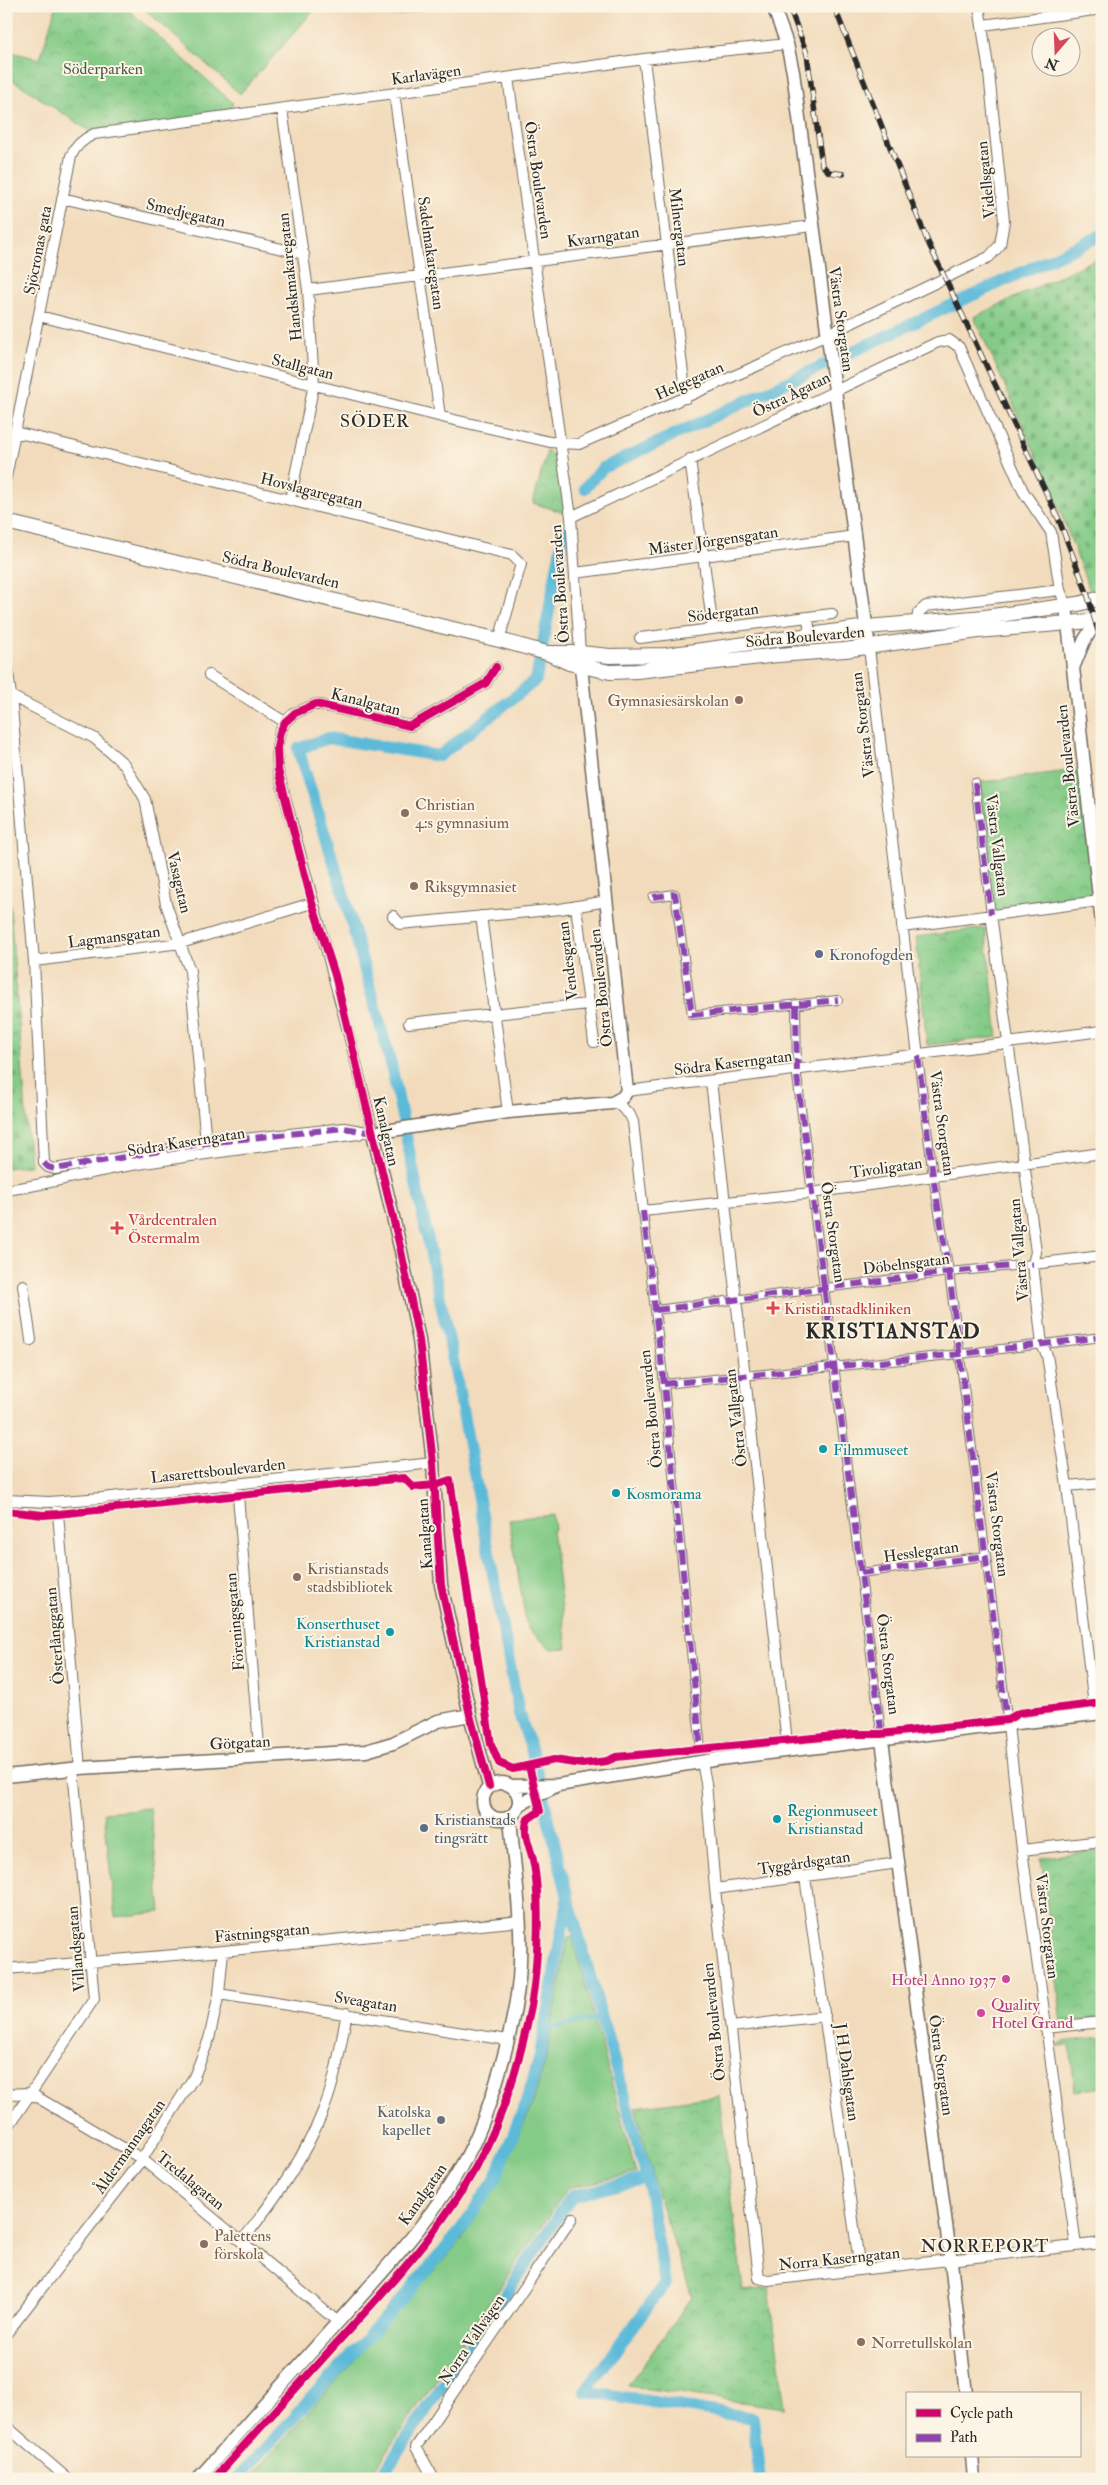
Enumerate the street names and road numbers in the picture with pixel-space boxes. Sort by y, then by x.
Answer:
street label: Karlavägen [390,60,462,90]
street label: Östra Boulevarden [520,120,556,240]
street label: Videllsgatan [972,140,1000,220]
street label: Milnergatan [664,187,694,268]
street label: Smedjegatan [144,194,227,232]
street label: Sadelmakaregatan [413,195,449,311]
street label: Sjöcronas gata [20,204,56,296]
street label: Handskmakaregatan [273,212,307,342]
street label: Kvarngatan [566,222,641,252]
street label: Västra Storgatan [824,265,858,373]
street label: Stallgatan [270,350,336,384]
street label: Helgegatan [652,357,727,405]
street label: Östra Ågatan [749,367,834,422]
street label: Hovslagaregatan [258,469,365,513]
street label: Mäster Jörgensgatan [647,522,780,561]
street label: Östra Boulevarden [546,524,574,644]
street label: Södra Boulevarden [220,547,341,593]
street label: Södergatan [686,599,760,627]
street label: Södra Boulevarden [745,622,866,652]
street label: Västra Storgatan [847,671,879,779]
street label: Kanalgatan [329,684,403,720]
street label: Västra Boulevarden [1052,704,1084,828]
street label: Västra Vallgatan [981,793,1013,898]
street label: Vasagatan [162,849,196,915]
street label: Vendesgatan [553,920,583,1002]
street label: Lagmansgatan [67,921,162,953]
street label: Östra Boulevarden [585,928,617,1048]
street label: Södra Kaserngatan [673,1046,793,1080]
street label: Västra Storgatan [925,1069,959,1177]
street label: Kanalgatan [368,1094,404,1168]
street label: Södra Kaserngatan [126,1123,246,1161]
street label: Tivoligatan [849,1153,924,1183]
street label: Östra Storgatan [816,1180,850,1284]
street label: Västra Vallgatan [1005,1198,1033,1302]
street label: Döbelnsgatan [861,1249,951,1279]
street label: Östra Boulevarden [635,1349,667,1469]
street label: Östra Vallgatan [720,1368,752,1468]
street label: Lasarettsboulevarden [150,1454,286,1488]
street label: Västra Storgatan [981,1470,1013,1578]
street label: Kanalgatan [413,1498,437,1570]
street label: Hesslegatan [882,1537,960,1567]
street label: Föreningsgatan [221,1572,249,1672]
street label: Österlånggatan [41,1586,69,1685]
street label: Östra Storgatan [872,1612,904,1716]
street label: Götgatan [209,1731,271,1755]
street label: Tyggårdsgatan [757,1847,852,1879]
street label: Västra Storgatan [1031,1872,1063,1980]
street label: Villandsgatan [62,1905,90,1993]
street label: Fästningsgatan [213,1919,311,1947]
street label: Östra Boulevarden [698,1962,730,2082]
street label: Sveagatan [333,1987,399,2017]
street label: Östra Storgatan [924,2013,958,2117]
street label: J H Dahlsgatan [829,2021,864,2122]
street label: Åldermannagatan [89,2095,170,2199]
street label: Tredalagatan [152,2147,229,2214]
street label: Kanalgatan [394,2160,451,2229]
street label: Norra Kaserngatan [777,2243,901,2275]
street label: Norra Vallvägen [434,2291,509,2388]

